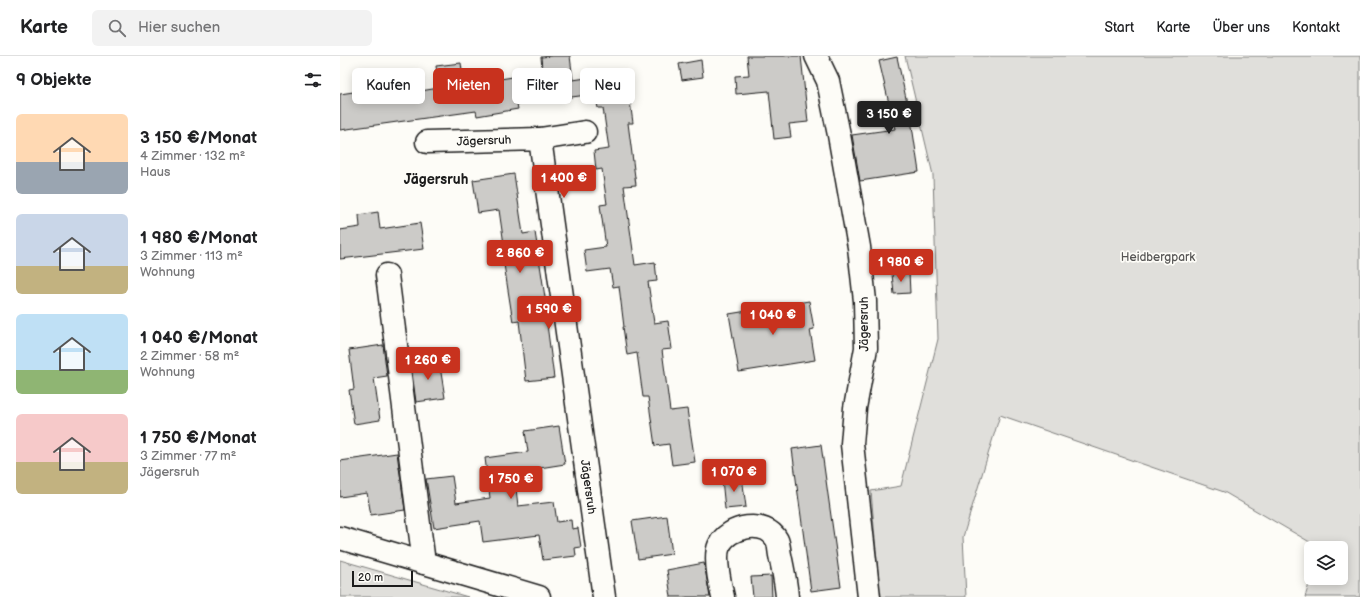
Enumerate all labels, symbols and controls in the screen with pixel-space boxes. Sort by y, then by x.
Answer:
search box [92,10,372,46]
text: Karte [20,16,68,39]
icon: search [106,17,128,39]
text: Hier suchen [138,18,220,37]
text: Start [1104,19,1134,36]
text: Karte [1156,19,1190,36]
text: Über uns [1212,19,1270,36]
text: Kontakt [1292,19,1340,36]
chip: Kaufen [352,68,425,104]
chip: Mieten [433,68,504,104]
chip: Filter [512,68,572,104]
chip: Neu [580,68,635,104]
icon: filters [302,69,324,91]
text: 9 Objekte [16,70,92,90]
pin: 3 150 € [852,101,926,135]
text: 3 150 € [866,106,912,122]
text: 3 150 €/Monat [140,128,257,148]
icon: home [48,130,96,178]
street label: Jägersruh [456,133,512,149]
text: 4 Zimmer · 132 m² [140,148,245,164]
text: Haus [140,164,171,180]
pin: 1 400 € [527,165,601,199]
text: 1 400 € [541,170,587,186]
district label: Jägersruh [404,171,468,188]
text: 1 980 €/Monat [140,228,257,248]
icon: home [48,230,96,278]
pin: 2 860 € [483,240,557,274]
text: 2 860 € [496,245,544,261]
text: 3 Zimmer · 113 m² [140,248,243,264]
pin: 1 980 € [864,249,938,283]
park label: Heidbergpark [1121,250,1195,265]
text: 1 980 € [878,254,924,270]
text: Wohnung [140,264,195,280]
pin: 1 590 € [512,296,586,330]
street label: Jägersruh [857,296,872,351]
text: 1 590 € [526,301,572,317]
pin: 1 040 € [736,302,810,336]
text: 1 040 € [750,307,796,323]
text: 1 040 €/Monat [140,328,258,348]
icon: home [48,330,96,378]
pin: 1 260 € [391,347,465,381]
text: 2 Zimmer · 58 m² [140,348,239,364]
text: 1 260 € [405,352,451,368]
text: Wohnung [140,364,195,380]
text: 1 750 €/Monat [140,428,256,448]
icon: home [48,430,96,478]
text: 3 Zimmer · 77 m² [140,448,236,464]
street label: Jägersruh [577,459,599,516]
pin: 1 070 € [697,459,771,493]
text: Jägersruh [140,464,199,480]
text: 1 070 € [711,464,757,480]
pin: 1 750 € [474,466,548,500]
text: 1 750 € [488,471,534,487]
map controls [1304,541,1348,585]
button: layers [1304,541,1348,585]
scale bar [352,569,413,588]
text: 20 m [358,571,383,584]

